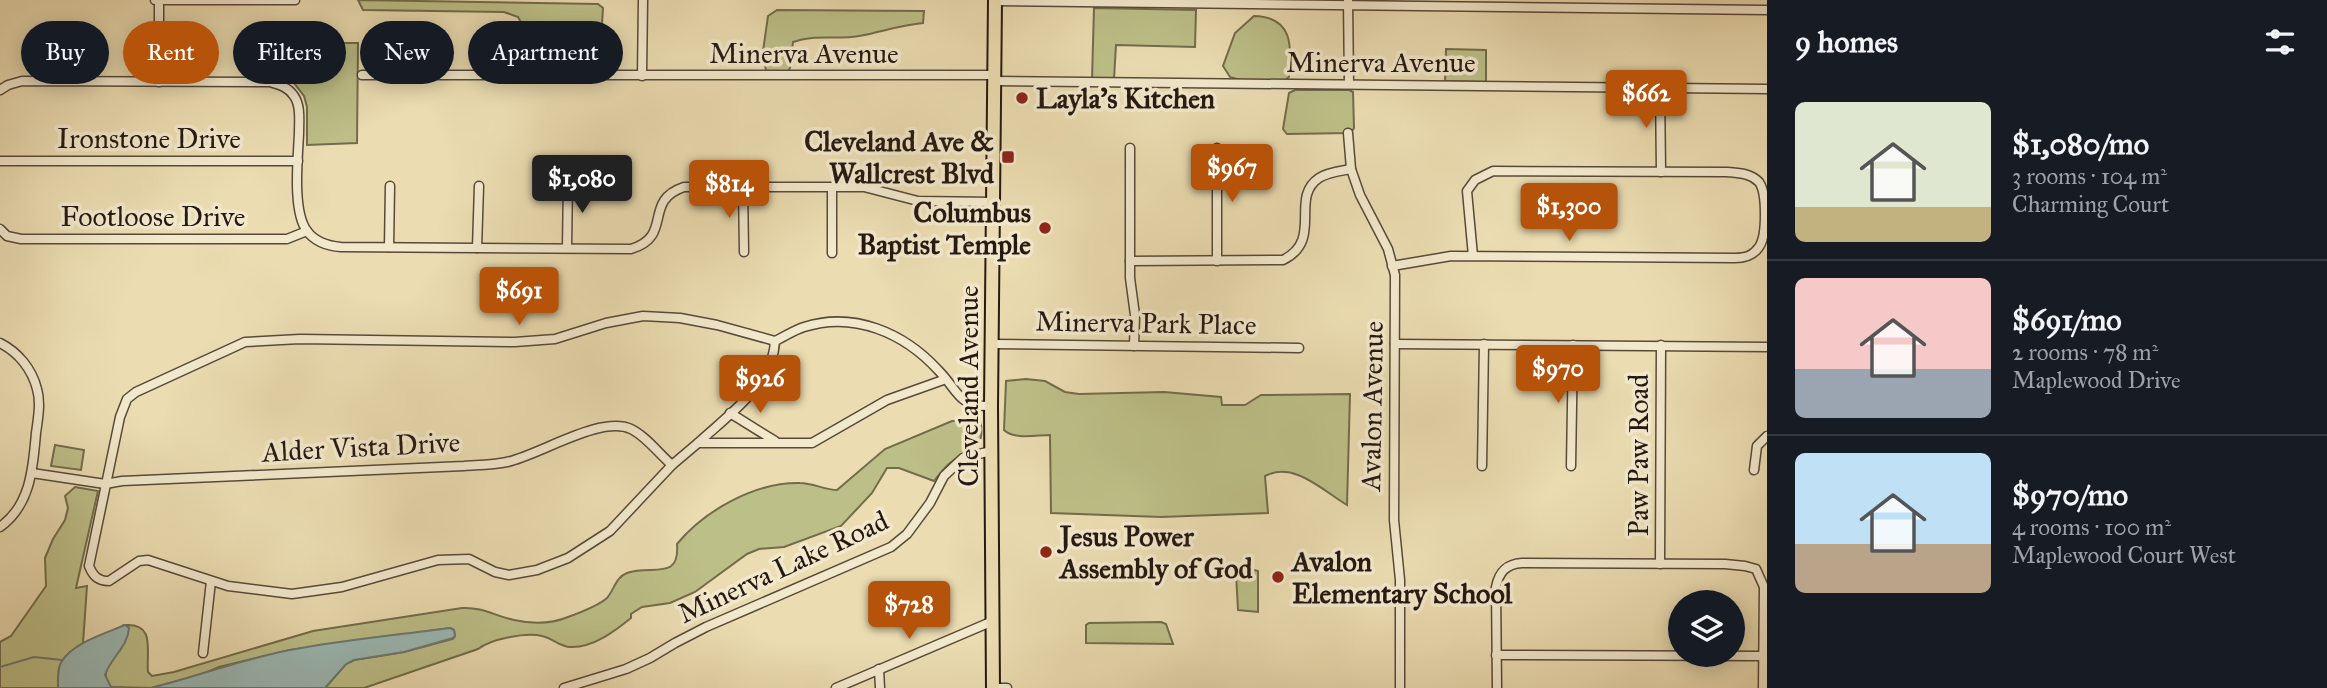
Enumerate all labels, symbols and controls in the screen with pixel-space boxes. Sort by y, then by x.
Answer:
chip: Buy [21,21,109,84]
chip: Rent [123,21,219,84]
chip: Filters [233,21,346,84]
chip: New [360,21,454,84]
chip: Apartment [468,21,623,84]
icon: filters [2261,23,2299,61]
text: 9 homes [1795,24,1898,60]
street label: Minerva Avenue [709,36,899,71]
street label: Minerva Avenue [1286,45,1476,80]
pin: $662 [1605,71,1687,130]
text: $662 [1622,79,1670,107]
place label: Layla's Kitchen [1036,81,1215,116]
marker: Layla's Kitchen [1014,90,1030,106]
street label: Ironstone Drive [57,121,241,156]
place label: Cleveland Ave & Wallcrest Blvd [804,124,995,191]
text: $1,080/mo [2012,126,2149,162]
icon: home [1851,130,1935,214]
pin: $967 [1191,144,1273,204]
marker: Cleveland Ave & Wallcrest Blvd [1000,149,1016,165]
text: $967 [1207,153,1257,181]
pin: $1,080 [525,156,639,215]
pin: $814 [688,160,770,220]
text: 3 rooms · 104 m² [2012,162,2167,190]
text: $1,080 [548,164,616,192]
text: $814 [705,169,753,197]
pin: $1,300 [1512,184,1626,243]
text: Charming Court [2012,190,2169,218]
text: $1,300 [1537,192,1601,220]
place label: Columbus Baptist Temple [858,195,1031,262]
street label: Footloose Drive [61,199,245,234]
marker: Columbus Baptist Temple [1037,220,1053,236]
pin: $691 [478,268,560,327]
text: $691 [496,276,542,304]
street label: Cleveland Avenue [951,285,986,487]
text: $691/mo [2012,302,2122,338]
street label: Minerva Park Place [1035,304,1257,342]
icon: home [1851,306,1935,390]
street label: Avalon Avenue [1353,321,1391,492]
text: 2 rooms · 78 m² [2012,338,2158,366]
pin: $970 [1517,346,1599,405]
text: $970 [1532,354,1584,382]
pin: $926 [719,356,801,415]
text: $926 [735,364,785,392]
text: Maplewood Drive [2012,366,2181,394]
street label: Paw Paw Road [1621,374,1656,536]
street label: Alder Vista Drive [260,424,461,470]
text: $970/mo [2012,477,2128,513]
icon: home [1851,481,1935,565]
street label: Minerva Lake Road [672,503,894,631]
text: 4 rooms · 100 m² [2012,513,2171,541]
place label: Jesus Power Assembly of God [1056,519,1254,586]
text: Maplewood Court West [2012,541,2236,569]
marker: Jesus Power Assembly of God [1038,544,1054,560]
place label: Avalon Elementary School [1290,544,1513,611]
marker: Avalon Elementary School [1270,569,1286,585]
pin: $728 [868,582,950,641]
text: $728 [884,590,934,618]
map controls [1668,590,1745,667]
button: layers [1668,590,1745,667]

